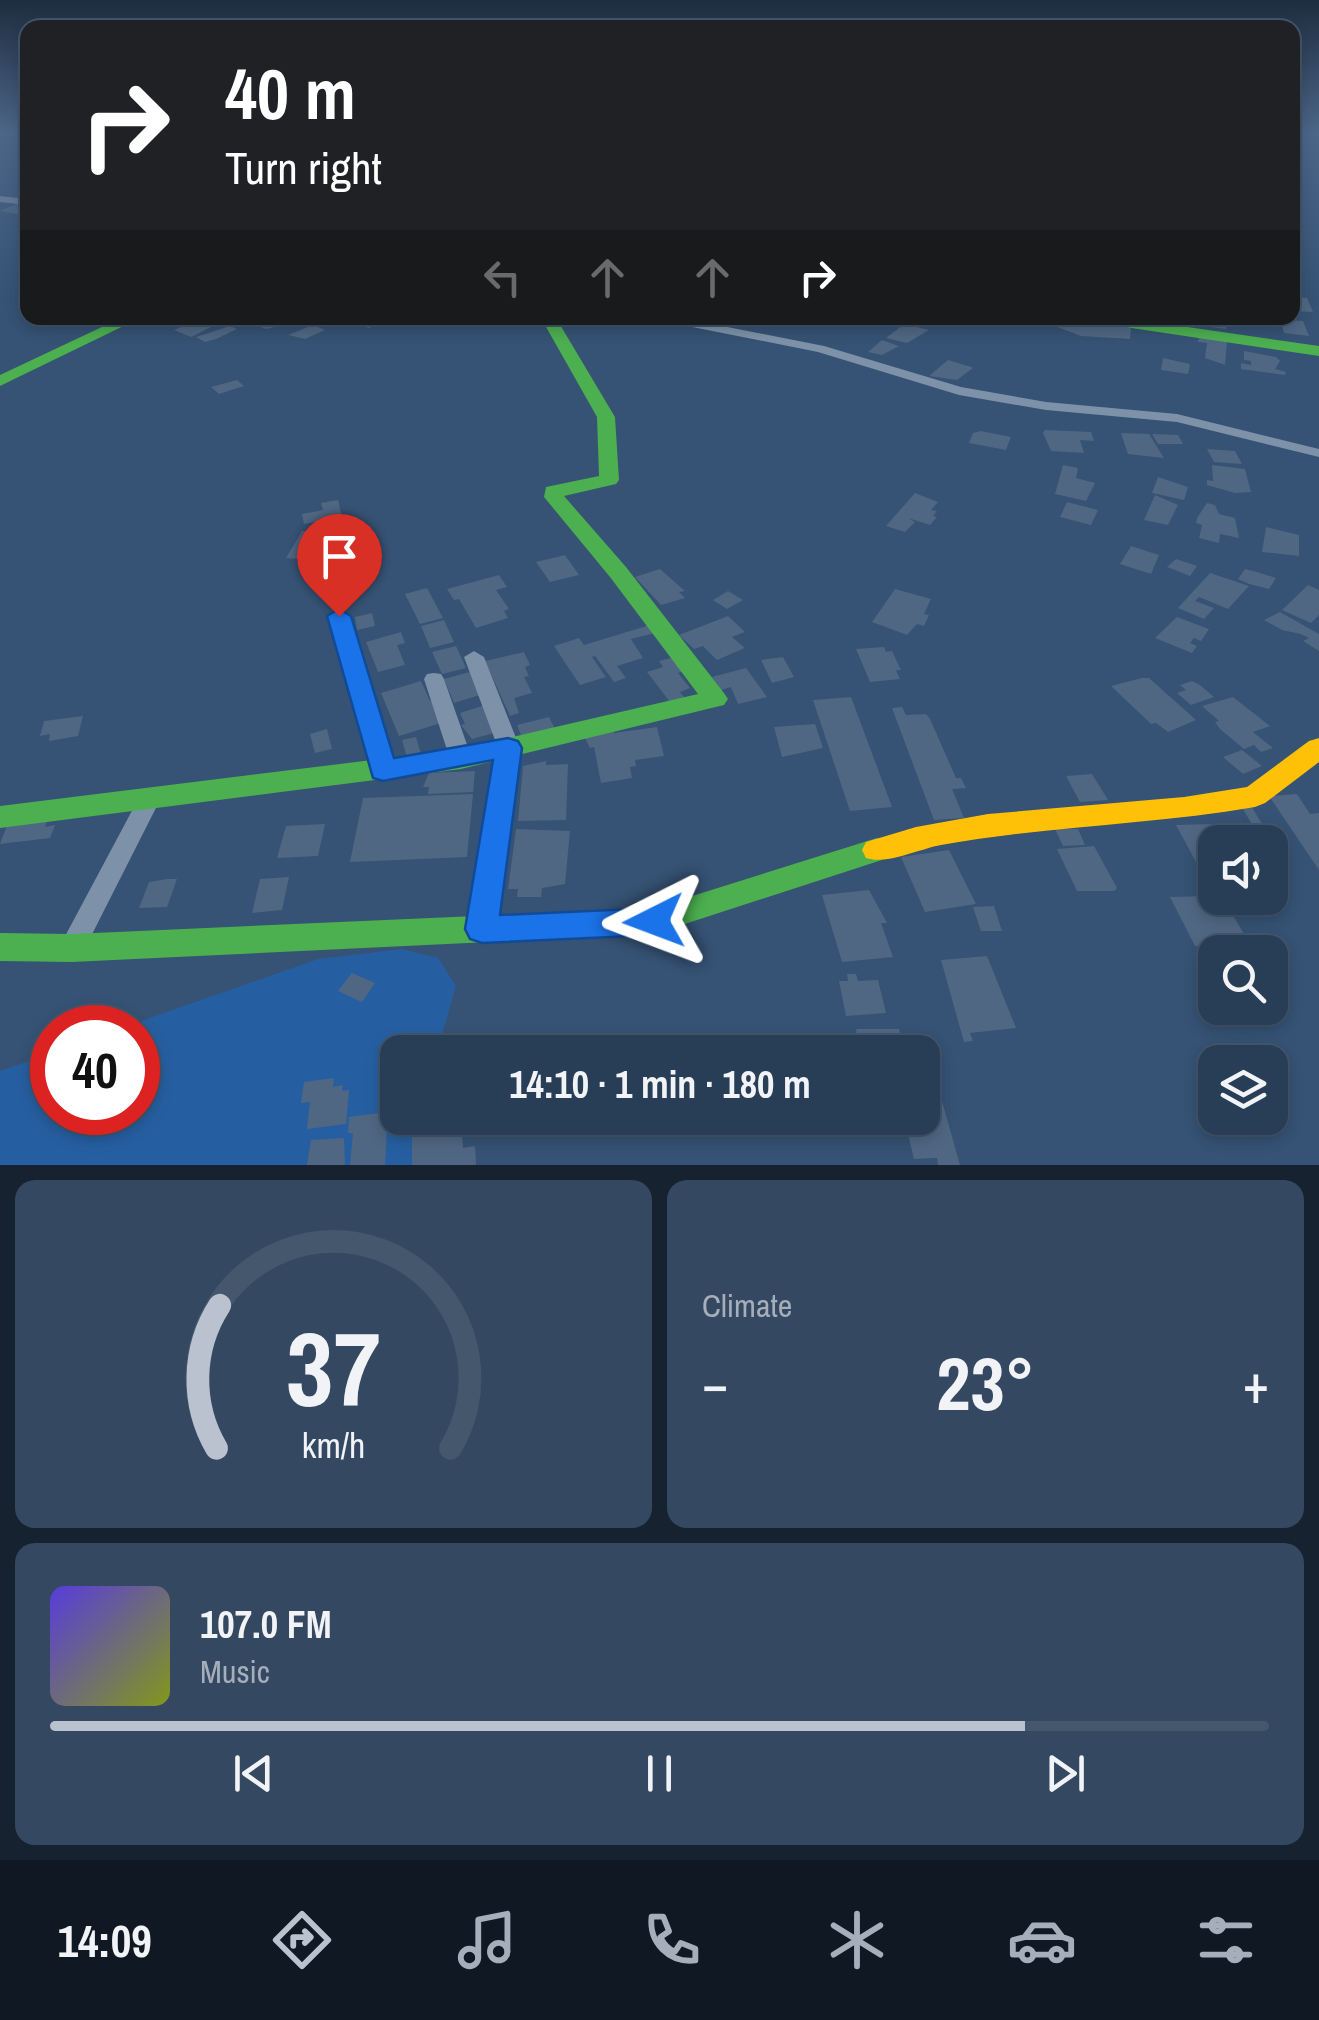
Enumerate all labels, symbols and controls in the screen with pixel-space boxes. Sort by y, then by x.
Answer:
text: 40 m [225,47,356,141]
icon: right [60,60,190,190]
text: Turn right [225,137,382,198]
icon: left [475,250,530,305]
icon: ahead [580,250,635,305]
icon: ahead [685,250,740,305]
icon: right [790,250,845,305]
pin [297,514,382,617]
icon: arrive [312,529,367,584]
map controls [1198,825,1288,1135]
button: sound [1198,825,1288,915]
position arrow [602,869,706,973]
button: search [1198,935,1288,1025]
speed limit sign: 40 [30,1005,160,1135]
button: layers [1198,1045,1288,1135]
text: 14:10 · 1 min · 180 m [509,1059,811,1110]
text: Climate [702,1284,792,1327]
text: 37 [286,1298,381,1438]
text: 23° [936,1332,1035,1433]
text: − [702,1346,728,1420]
text: + [1243,1346,1269,1420]
text: km/h [302,1421,365,1469]
text: 107.0 FM [200,1599,332,1650]
text: Music [200,1650,270,1693]
icon: previous [226,1746,281,1801]
icon: pause [632,1746,687,1801]
icon: next [1038,1746,1093,1801]
icon: directions [267,1905,337,1975]
icon: music [452,1905,522,1975]
icon: phone [637,1905,707,1975]
icon: climate [822,1905,892,1975]
icon: car [1007,1905,1077,1975]
icon: filters [1191,1905,1261,1975]
text: 14:09 [57,1910,152,1971]

